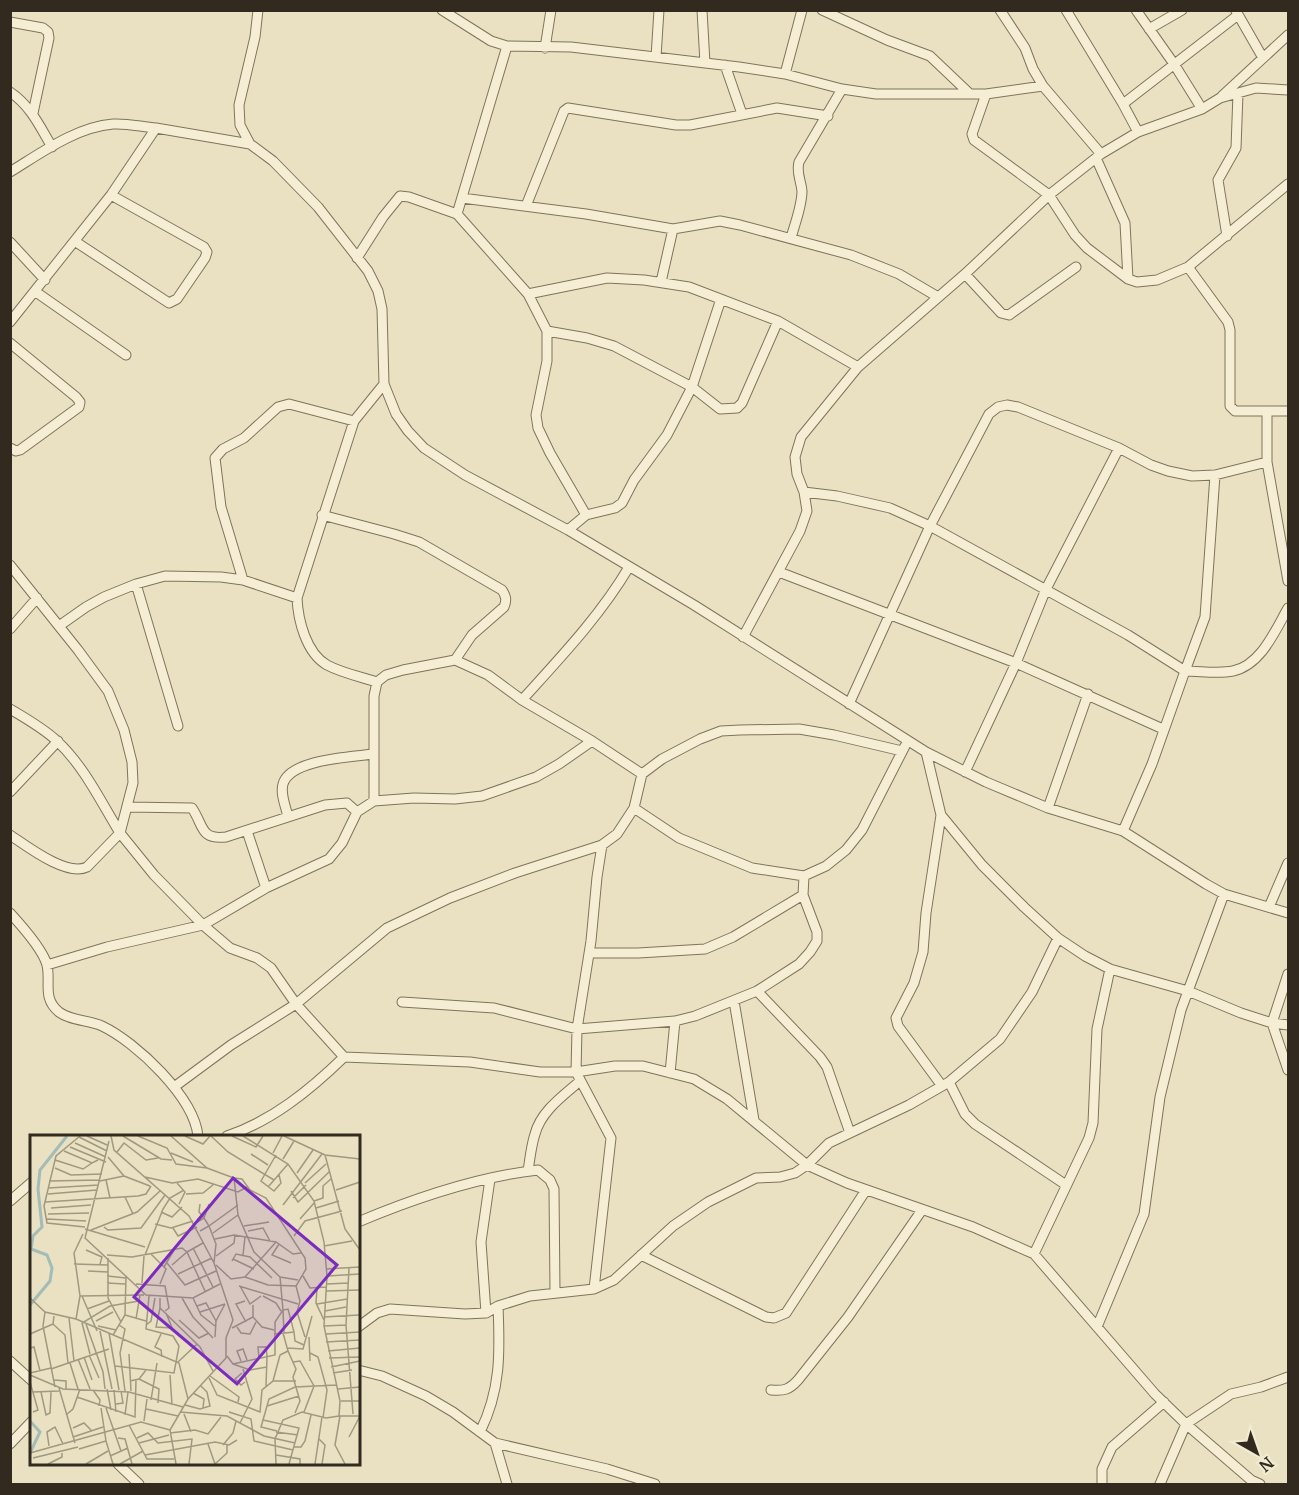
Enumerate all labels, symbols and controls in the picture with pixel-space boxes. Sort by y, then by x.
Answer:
inset map [30,1135,360,1465]
north arrow [1227,1423,1287,1483]
text: N [1255,1453,1278,1476]

